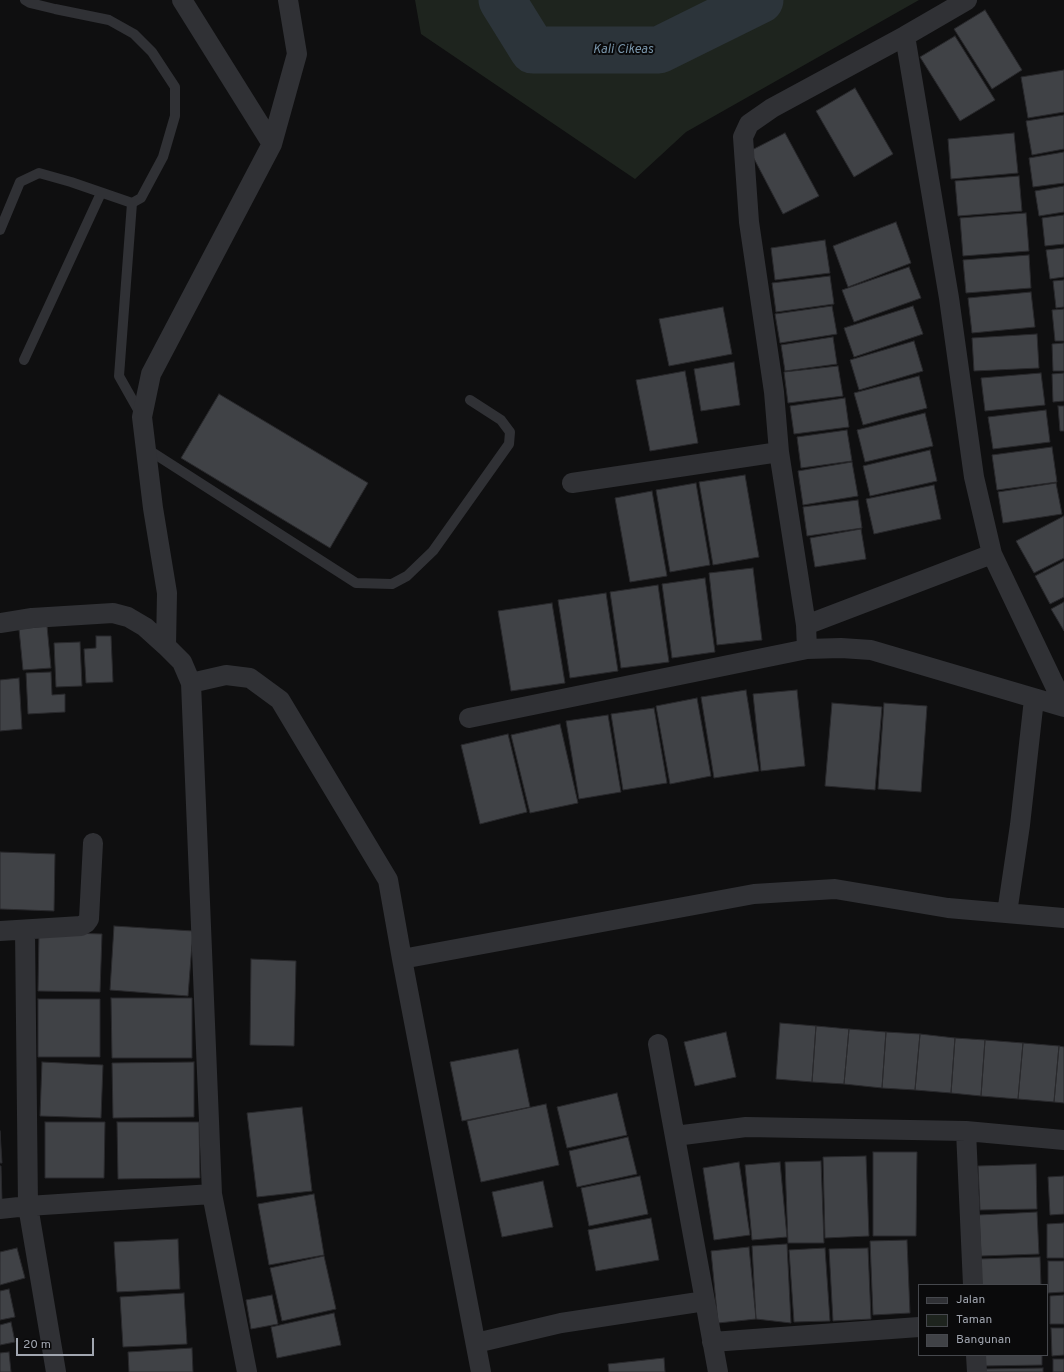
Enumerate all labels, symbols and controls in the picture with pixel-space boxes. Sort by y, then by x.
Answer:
water label: Kali Cikeas [593,42,653,58]
legend [918,1284,1048,1356]
text: Jalan [956,1292,985,1308]
text: Taman [956,1312,992,1328]
scale bar [18,1330,96,1356]
text: Bangunan [956,1332,1011,1348]
text: 20 m [23,1337,51,1353]

